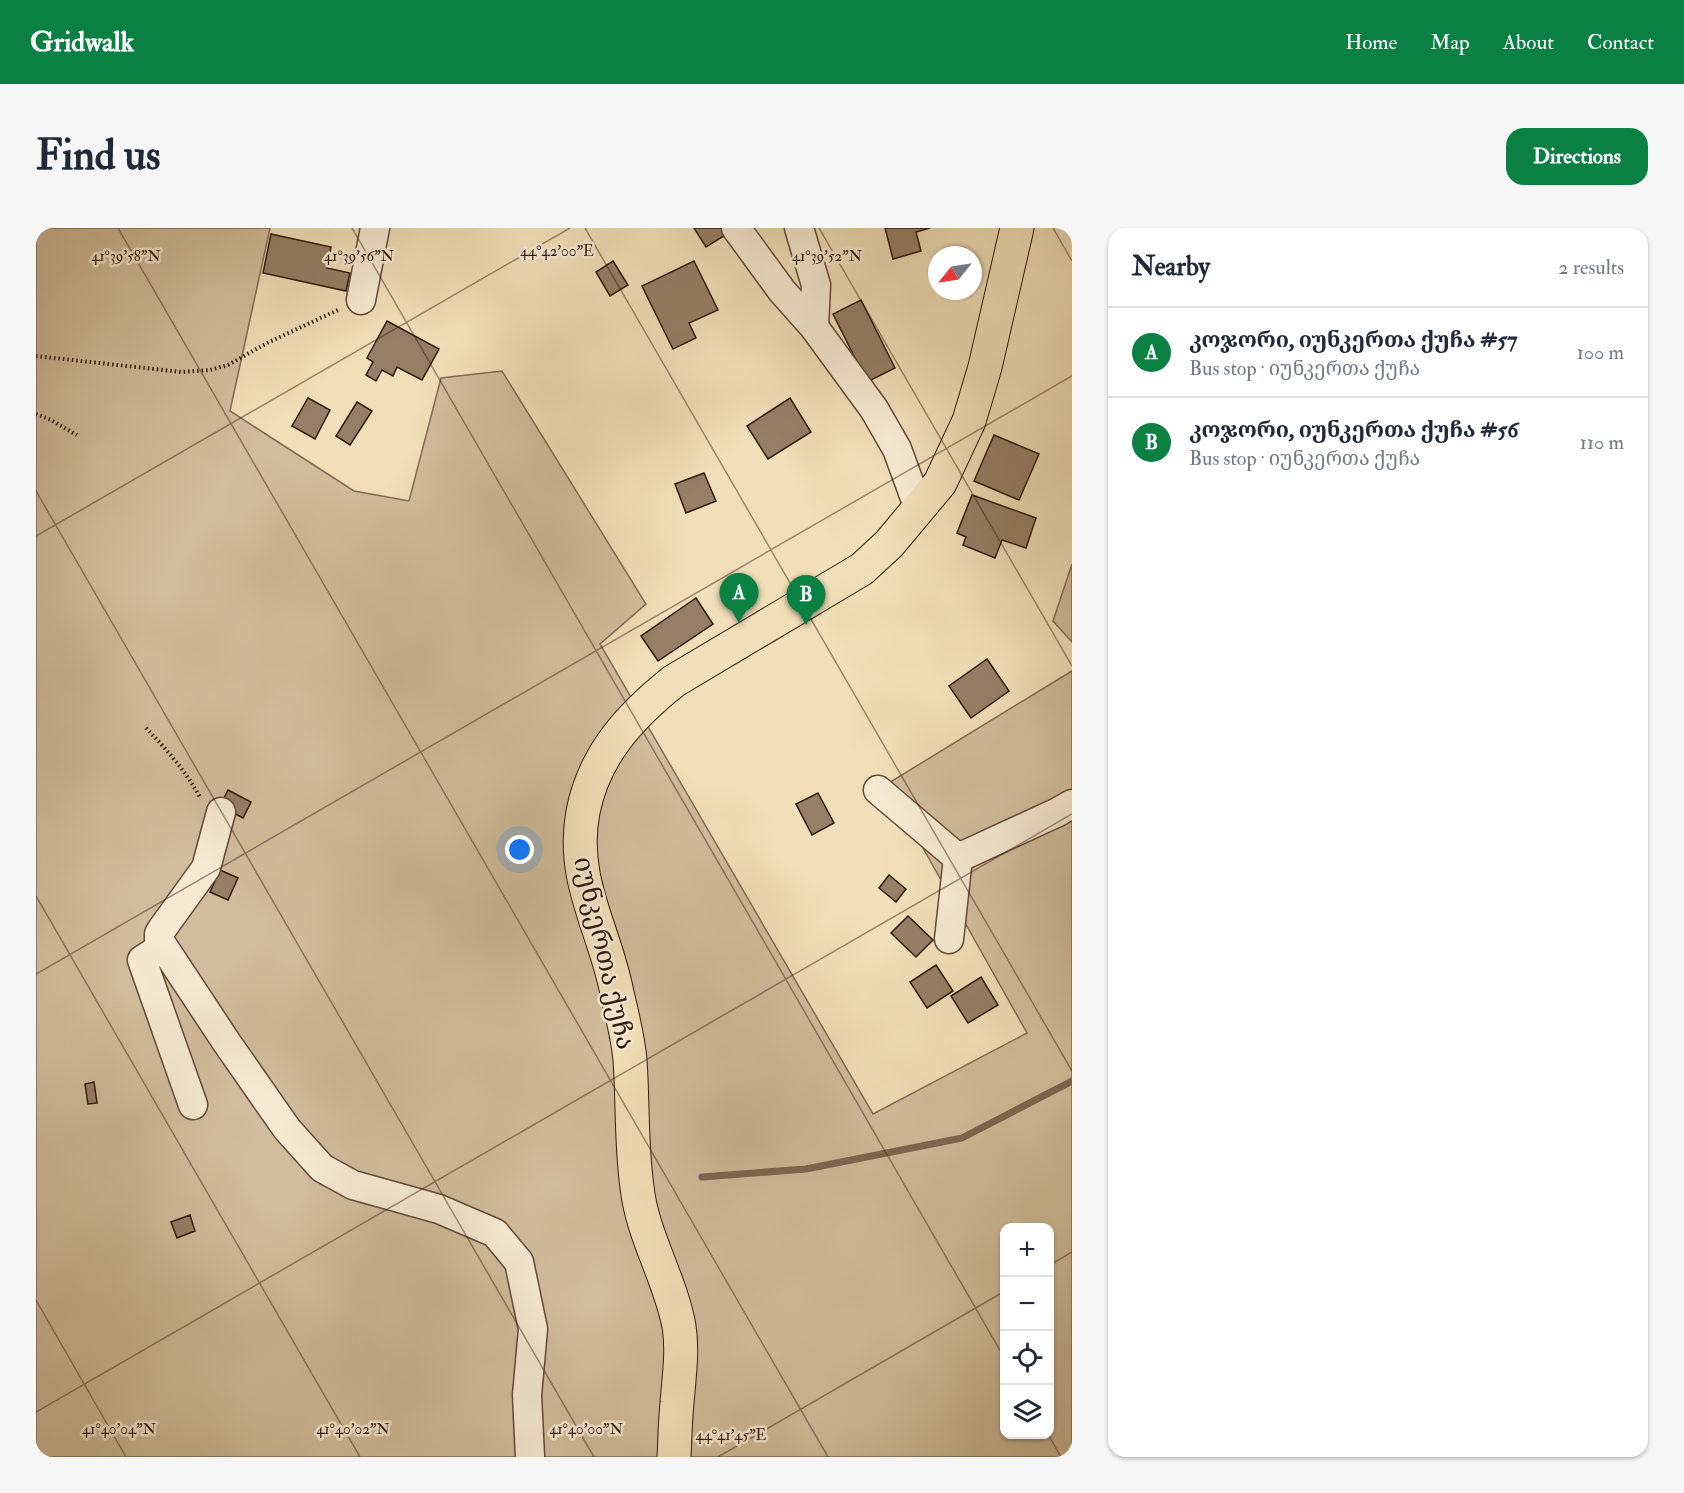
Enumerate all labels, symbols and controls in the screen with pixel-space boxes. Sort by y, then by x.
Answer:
text: Gridwalk [30,25,134,60]
text: Home [1345,29,1397,56]
text: Map [1430,29,1470,56]
text: About [1503,29,1554,56]
text: Contact [1587,29,1654,56]
button: Directions [1506,128,1648,185]
text: Find us [36,130,160,182]
text: 44°42'00"E [520,242,594,261]
north arrow [928,246,982,300]
text: 41°39'58"N [91,247,161,266]
text: 41°39'56"N [324,247,395,266]
text: 41°39'52"N [792,247,863,266]
text: Nearby [1132,251,1210,283]
text: 2 results [1558,255,1624,280]
text: კოჯორი, იუნკერთა ქუჩა #57 [1189,326,1517,354]
text: A [1145,340,1158,365]
text: 100 m [1577,340,1624,365]
text: Bus stop · იუნკერთა ქუჩა [1189,356,1420,381]
text: კოჯორი, იუნკერთა ქუჩა #56 [1189,416,1518,444]
text: B [1145,430,1158,455]
text: 110 m [1580,430,1624,455]
text: Bus stop · იუნკერთა ქუჩა [1189,446,1420,471]
pin: A [720,574,758,623]
pin: B [786,576,826,625]
your location [505,835,534,864]
street label: იუნკერთა ქუჩა [566,854,642,1053]
map controls [1000,1223,1054,1439]
button: + [1000,1223,1054,1277]
button: − [1000,1277,1054,1331]
button: locate [1000,1331,1054,1385]
button: layers [1000,1385,1054,1439]
text: 41°40'04"N [82,1420,157,1439]
text: 41°40'02"N [316,1420,390,1439]
text: 41°40'00"N [549,1420,623,1439]
text: 44°41'45"E [696,1426,767,1445]

